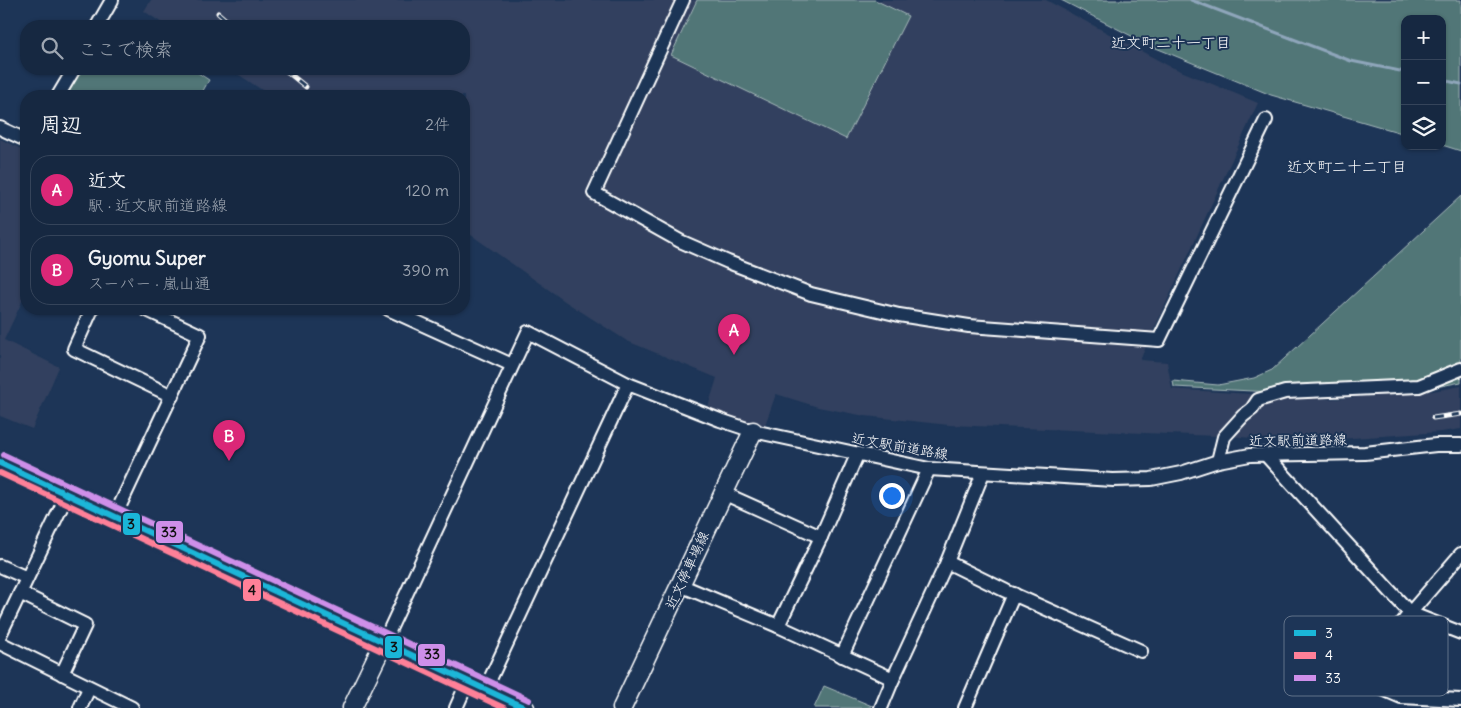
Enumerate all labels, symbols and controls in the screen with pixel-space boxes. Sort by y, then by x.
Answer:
map controls [1401,15,1446,150]
button: + [1401,15,1446,60]
search box [20,20,470,75]
district label: 近文町二十一丁目 [1111,33,1231,52]
icon: search [38,34,66,62]
text: ここで検索 [78,37,173,61]
button: − [1401,60,1446,105]
button: layers [1401,105,1446,150]
text: 周辺 [40,111,82,138]
text: 2件 [425,114,450,134]
district label: 近文町二十二丁目 [1287,157,1407,176]
text: 近文 [88,168,126,192]
text: A [52,180,62,200]
text: 120 m [406,180,449,200]
text: 駅 · 近文駅前道路線 [88,195,227,215]
text: Gyomu Super [88,246,206,270]
text: B [52,260,62,280]
text: 390 m [402,260,449,280]
text: スーパー · 嵐山通 [88,273,211,293]
pin: A [718,314,750,355]
pin: B [213,420,245,461]
street label: 近文駅前道路線 [850,429,950,463]
street label: 近文駅前道路線 [1249,430,1347,450]
your location [879,483,905,509]
line badge: 3 [122,512,141,536]
text: 3 [127,515,135,533]
line badge: 33 [155,520,184,544]
text: 33 [161,523,177,541]
street label: 近文停車場線 [661,528,713,612]
line badge: 4 [242,578,262,602]
text: 4 [248,581,256,599]
legend [1284,616,1448,696]
text: 3 [1325,624,1333,642]
line badge: 3 [384,635,403,659]
text: 3 [390,638,398,656]
line badge: 33 [417,643,446,667]
text: 33 [424,645,440,663]
text: 4 [1325,646,1333,664]
text: 33 [1325,669,1341,687]

